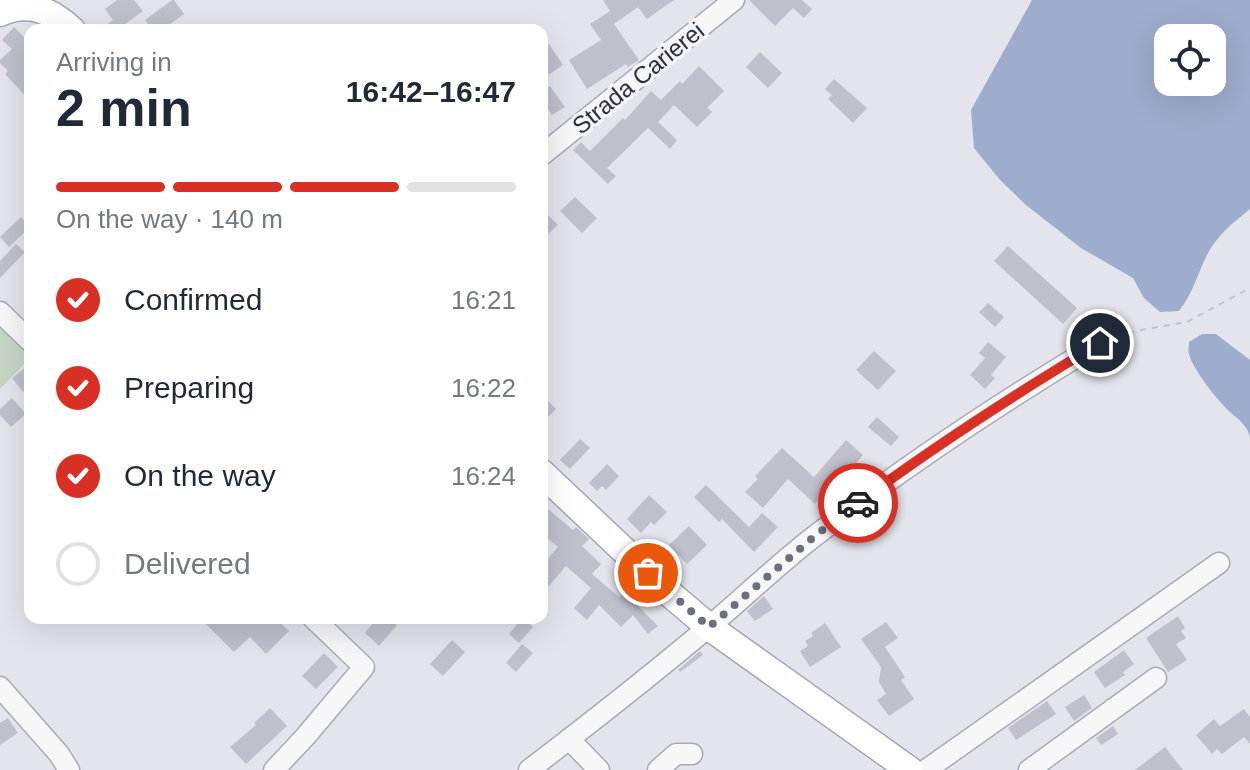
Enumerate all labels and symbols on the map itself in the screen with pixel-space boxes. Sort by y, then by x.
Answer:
street label: Strada Carierei [567,17,709,139]
pin [1066,309,1134,377]
courier [818,463,898,543]
pin [614,539,682,607]

